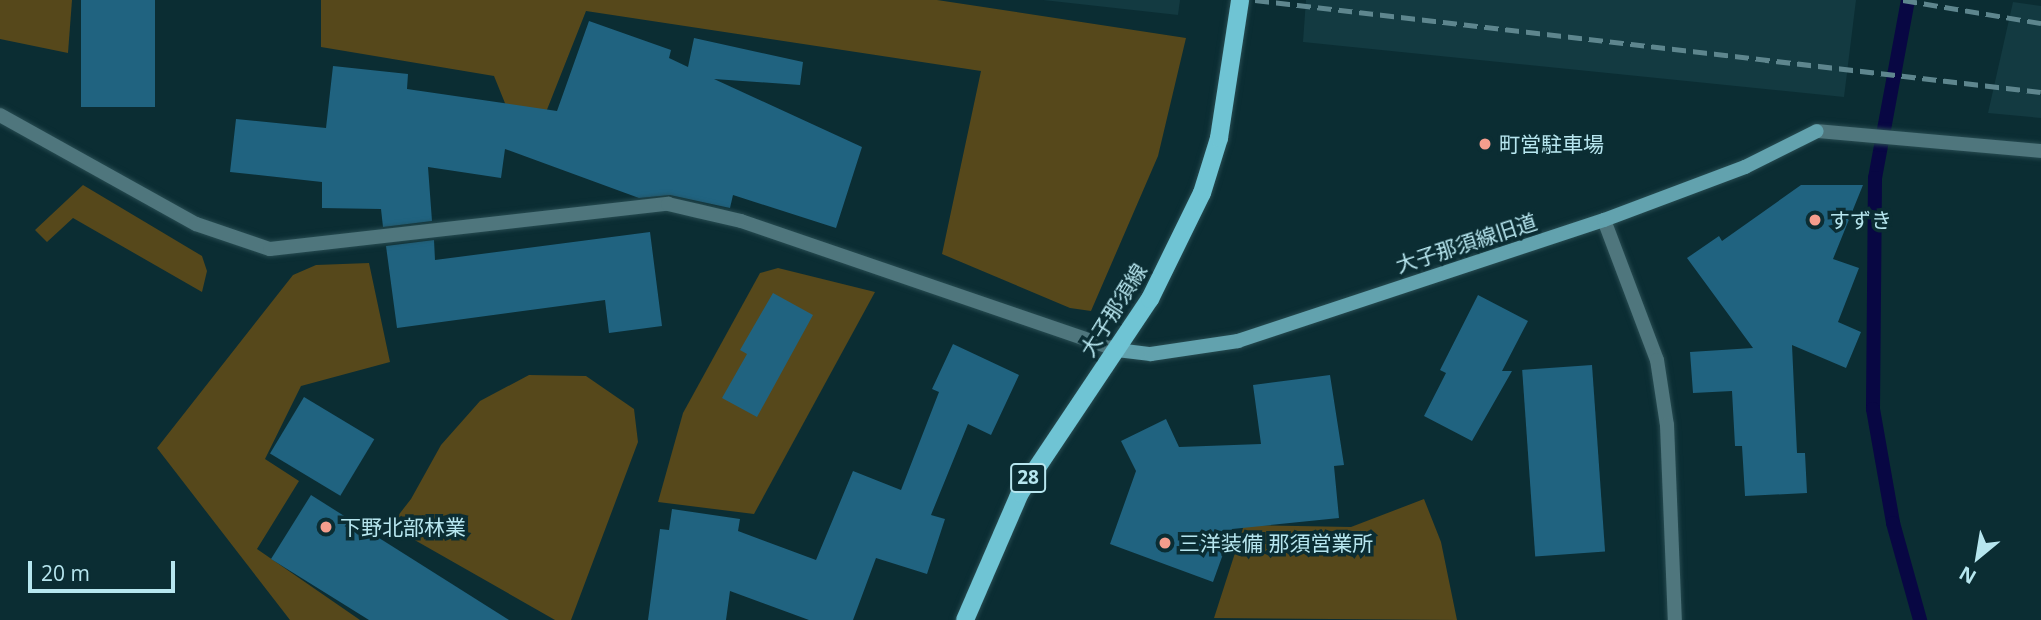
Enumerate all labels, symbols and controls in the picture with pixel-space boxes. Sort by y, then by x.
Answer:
place label: 町営駐車場 [1499,131,1604,157]
marker: 町営駐車場 [1477,136,1493,152]
place label: すずき [1829,207,1892,233]
street label: 大子那須線旧道 [1392,208,1540,278]
marker: すずき [1807,212,1823,228]
street label: 大子那須線 [1074,259,1152,361]
road number: 28 [1009,463,1047,494]
place label: 下野北部林業 [340,514,466,540]
marker: 下野北部林業 [318,519,334,535]
north arrow [1943,522,2013,592]
place label: 三洋装備 那須営業所 [1179,530,1373,556]
marker: 三洋装備 那須営業所 [1157,535,1173,551]
scale bar [32,546,178,590]
text: 20 m [41,559,90,587]
text: N [1954,560,1981,590]

